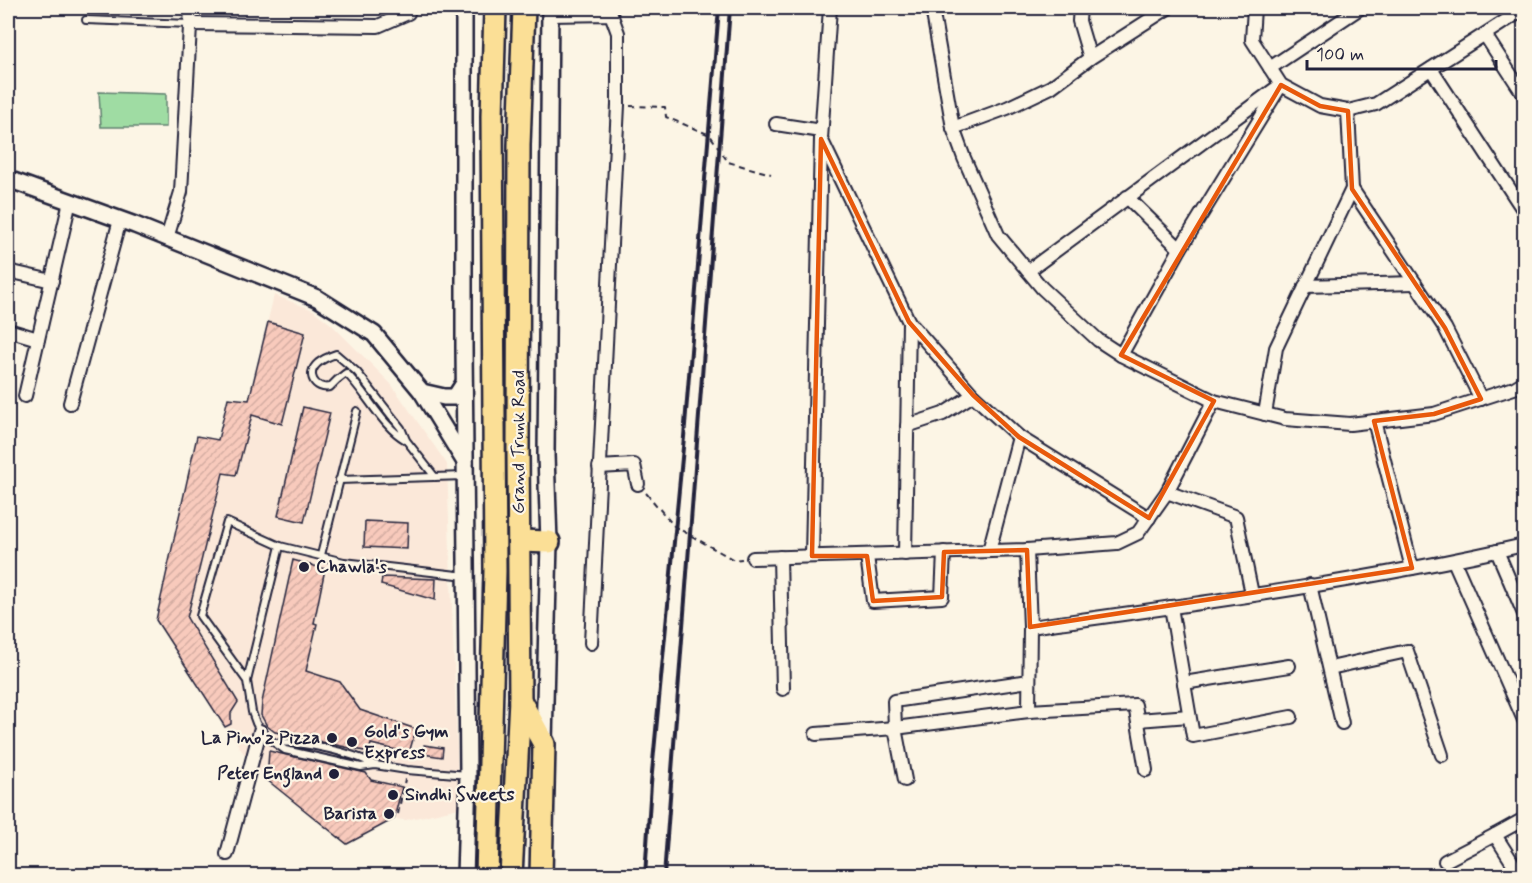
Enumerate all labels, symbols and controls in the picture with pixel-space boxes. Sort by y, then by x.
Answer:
scale bar [1307,33,1496,71]
text: 100 m [1316,43,1364,67]
street label: Grand Trunk Road [507,370,531,514]
place label: Chawla's [316,555,387,579]
marker: Chawla's [297,560,311,574]
place label: Gold's Gym Express [364,720,449,765]
place label: La Pino'z Pizza [201,726,320,750]
marker: La Pino'z Pizza [325,731,339,745]
marker: Gold's Gym Express [345,735,359,749]
place label: Peter England [217,762,322,788]
marker: Peter England [327,767,341,781]
place label: Sindhi Sweets [405,783,515,807]
marker: Sindhi Sweets [386,788,400,802]
place label: Barista [323,802,377,826]
marker: Barista [382,807,396,821]

